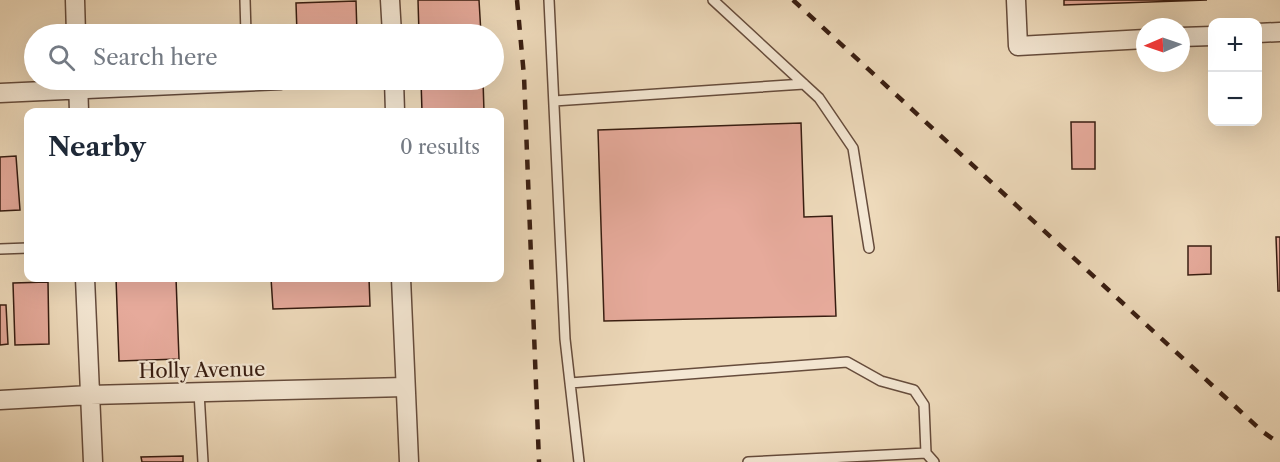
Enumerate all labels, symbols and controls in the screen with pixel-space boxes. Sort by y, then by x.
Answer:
north arrow [1136,18,1190,72]
map controls [1208,18,1262,126]
button: + [1208,18,1262,72]
search box [24,24,504,90]
icon: search [45,41,78,74]
text: Search here [93,44,218,71]
button: − [1208,72,1262,126]
text: Nearby [48,131,146,163]
text: 0 results [400,135,480,159]
street label: Holly Avenue [138,357,266,383]

